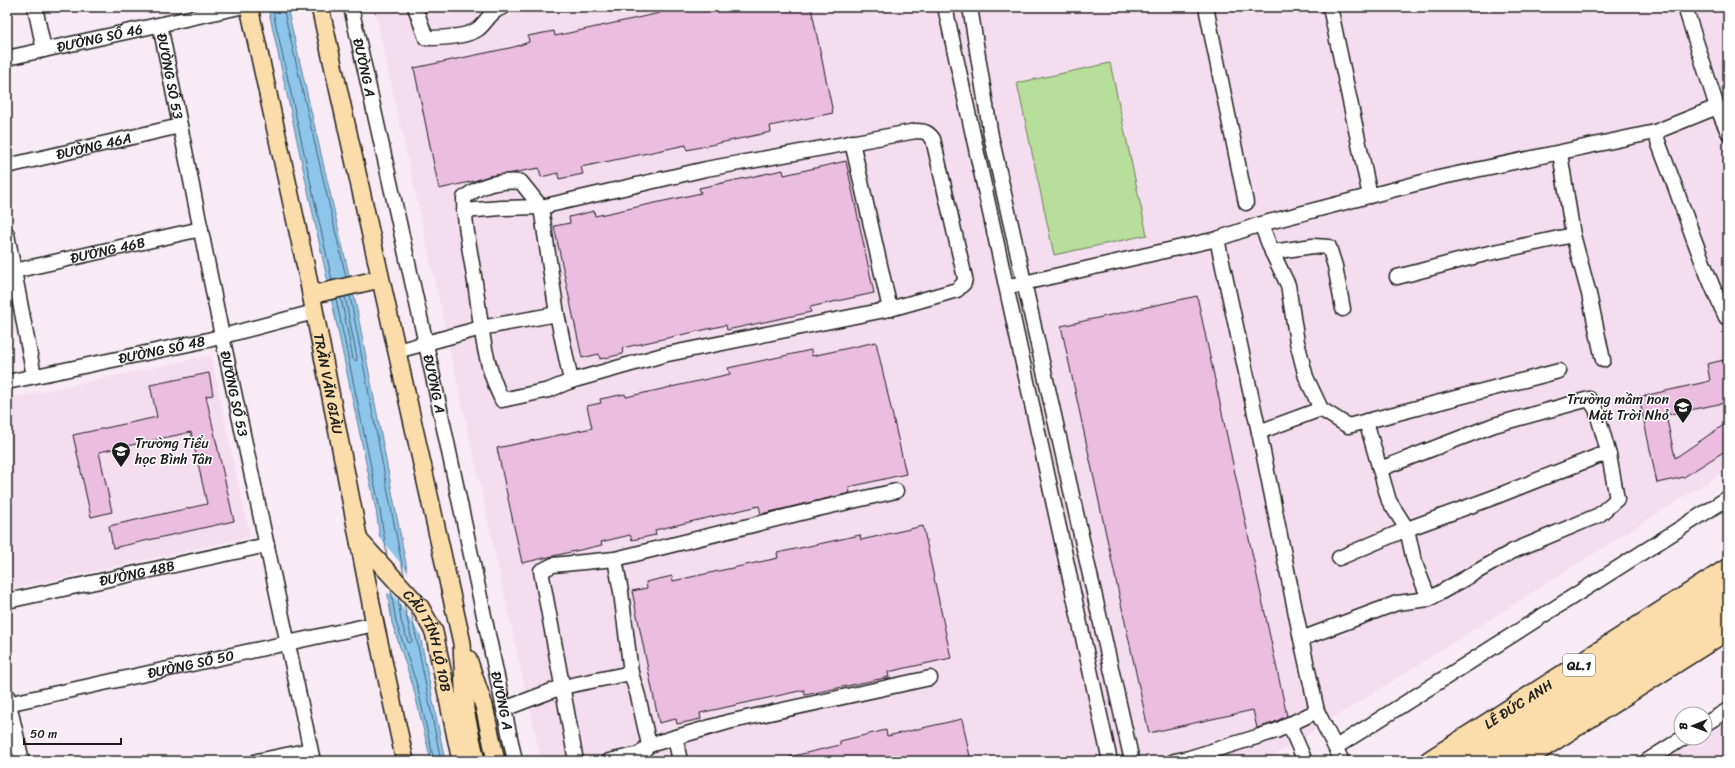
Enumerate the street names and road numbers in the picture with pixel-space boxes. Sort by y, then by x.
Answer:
street label: ĐƯỜNG SỐ 46 [54,16,145,59]
street label: ĐƯỜNG SỐ 53 [149,31,191,121]
street label: ĐƯỜNG A [346,36,383,99]
street label: ĐƯỜNG 46A [54,125,134,167]
street label: ĐƯỜNG 46B [68,229,148,271]
street label: ĐƯỜNG SỐ 48 [116,328,208,371]
street label: TRẦN VĂN GIÀU [306,331,350,436]
street label: ĐƯỜNG SỐ 53 [213,348,256,439]
street label: ĐƯỜNG A [416,352,453,416]
street label: ĐƯỜNG 48B [97,553,177,593]
street label: CẦU TỈNH LỘ 10B [397,583,459,694]
street label: ĐƯỜNG SỐ 50 [145,642,237,686]
road number: QL.1 [1563,654,1595,676]
street label: ĐƯỜNG A [484,669,521,733]
street label: LÊ ĐỨC ANH [1479,672,1558,736]

